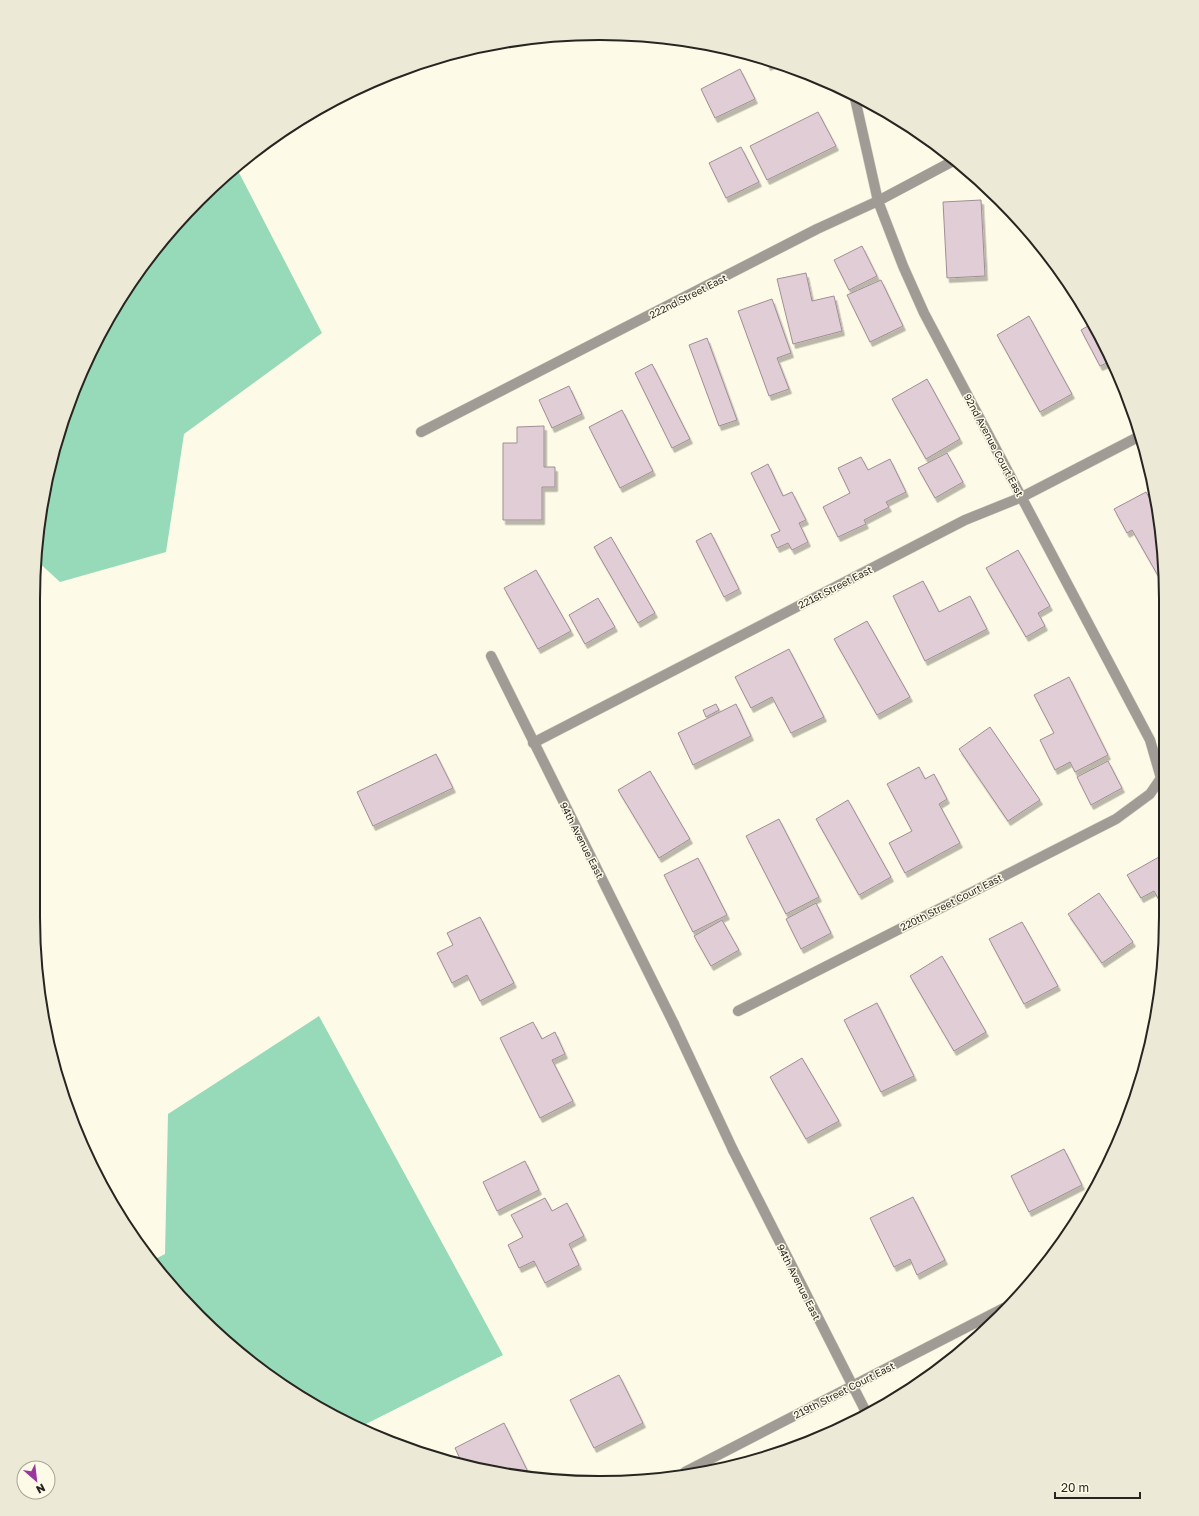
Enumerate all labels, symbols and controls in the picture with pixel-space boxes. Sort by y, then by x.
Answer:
street label: 222nd Street East [647,271,729,321]
street label: 92nd Avenue Court East [962,391,1026,499]
street label: 221st Street East [796,563,874,611]
street label: 94th Avenue East [558,800,606,880]
street label: 220th Street Court East [898,871,1004,933]
street label: 94th Avenue East [775,1242,823,1322]
street label: 219th Street Court East [791,1359,897,1421]
north arrow [16,1460,56,1500]
scale bar [1055,1474,1140,1500]
text: 20 m [1061,1480,1089,1495]
text: N [34,1482,48,1497]

